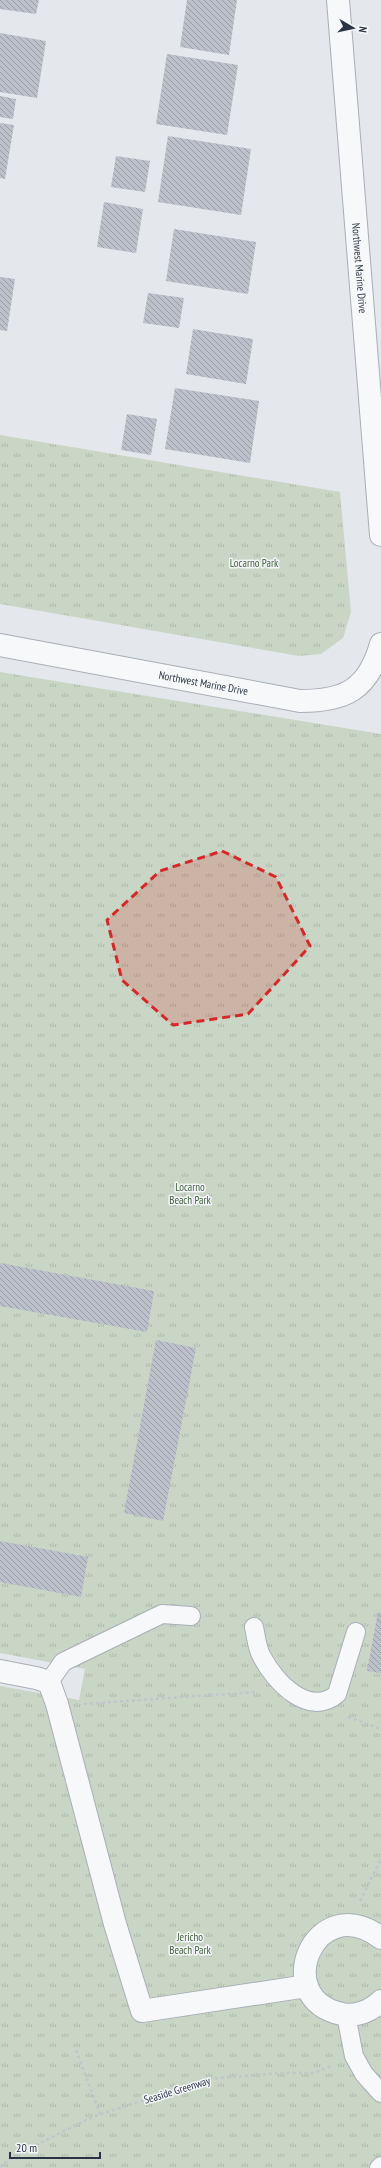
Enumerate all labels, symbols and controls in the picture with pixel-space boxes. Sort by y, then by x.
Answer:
north arrow [333,8,373,48]
text: N [355,26,370,34]
street label: Northwest Marine Drive [349,222,370,314]
park label: Locarno Park [230,556,279,570]
street label: Northwest Marine Drive [158,668,250,698]
park label: Locarno Beach Park [169,1180,212,1207]
park label: Jericho Beach Park [169,1930,212,1957]
street label: Seaside Greenway [142,2073,213,2107]
scale bar [10,2134,100,2160]
text: 20 m [16,2140,37,2155]

